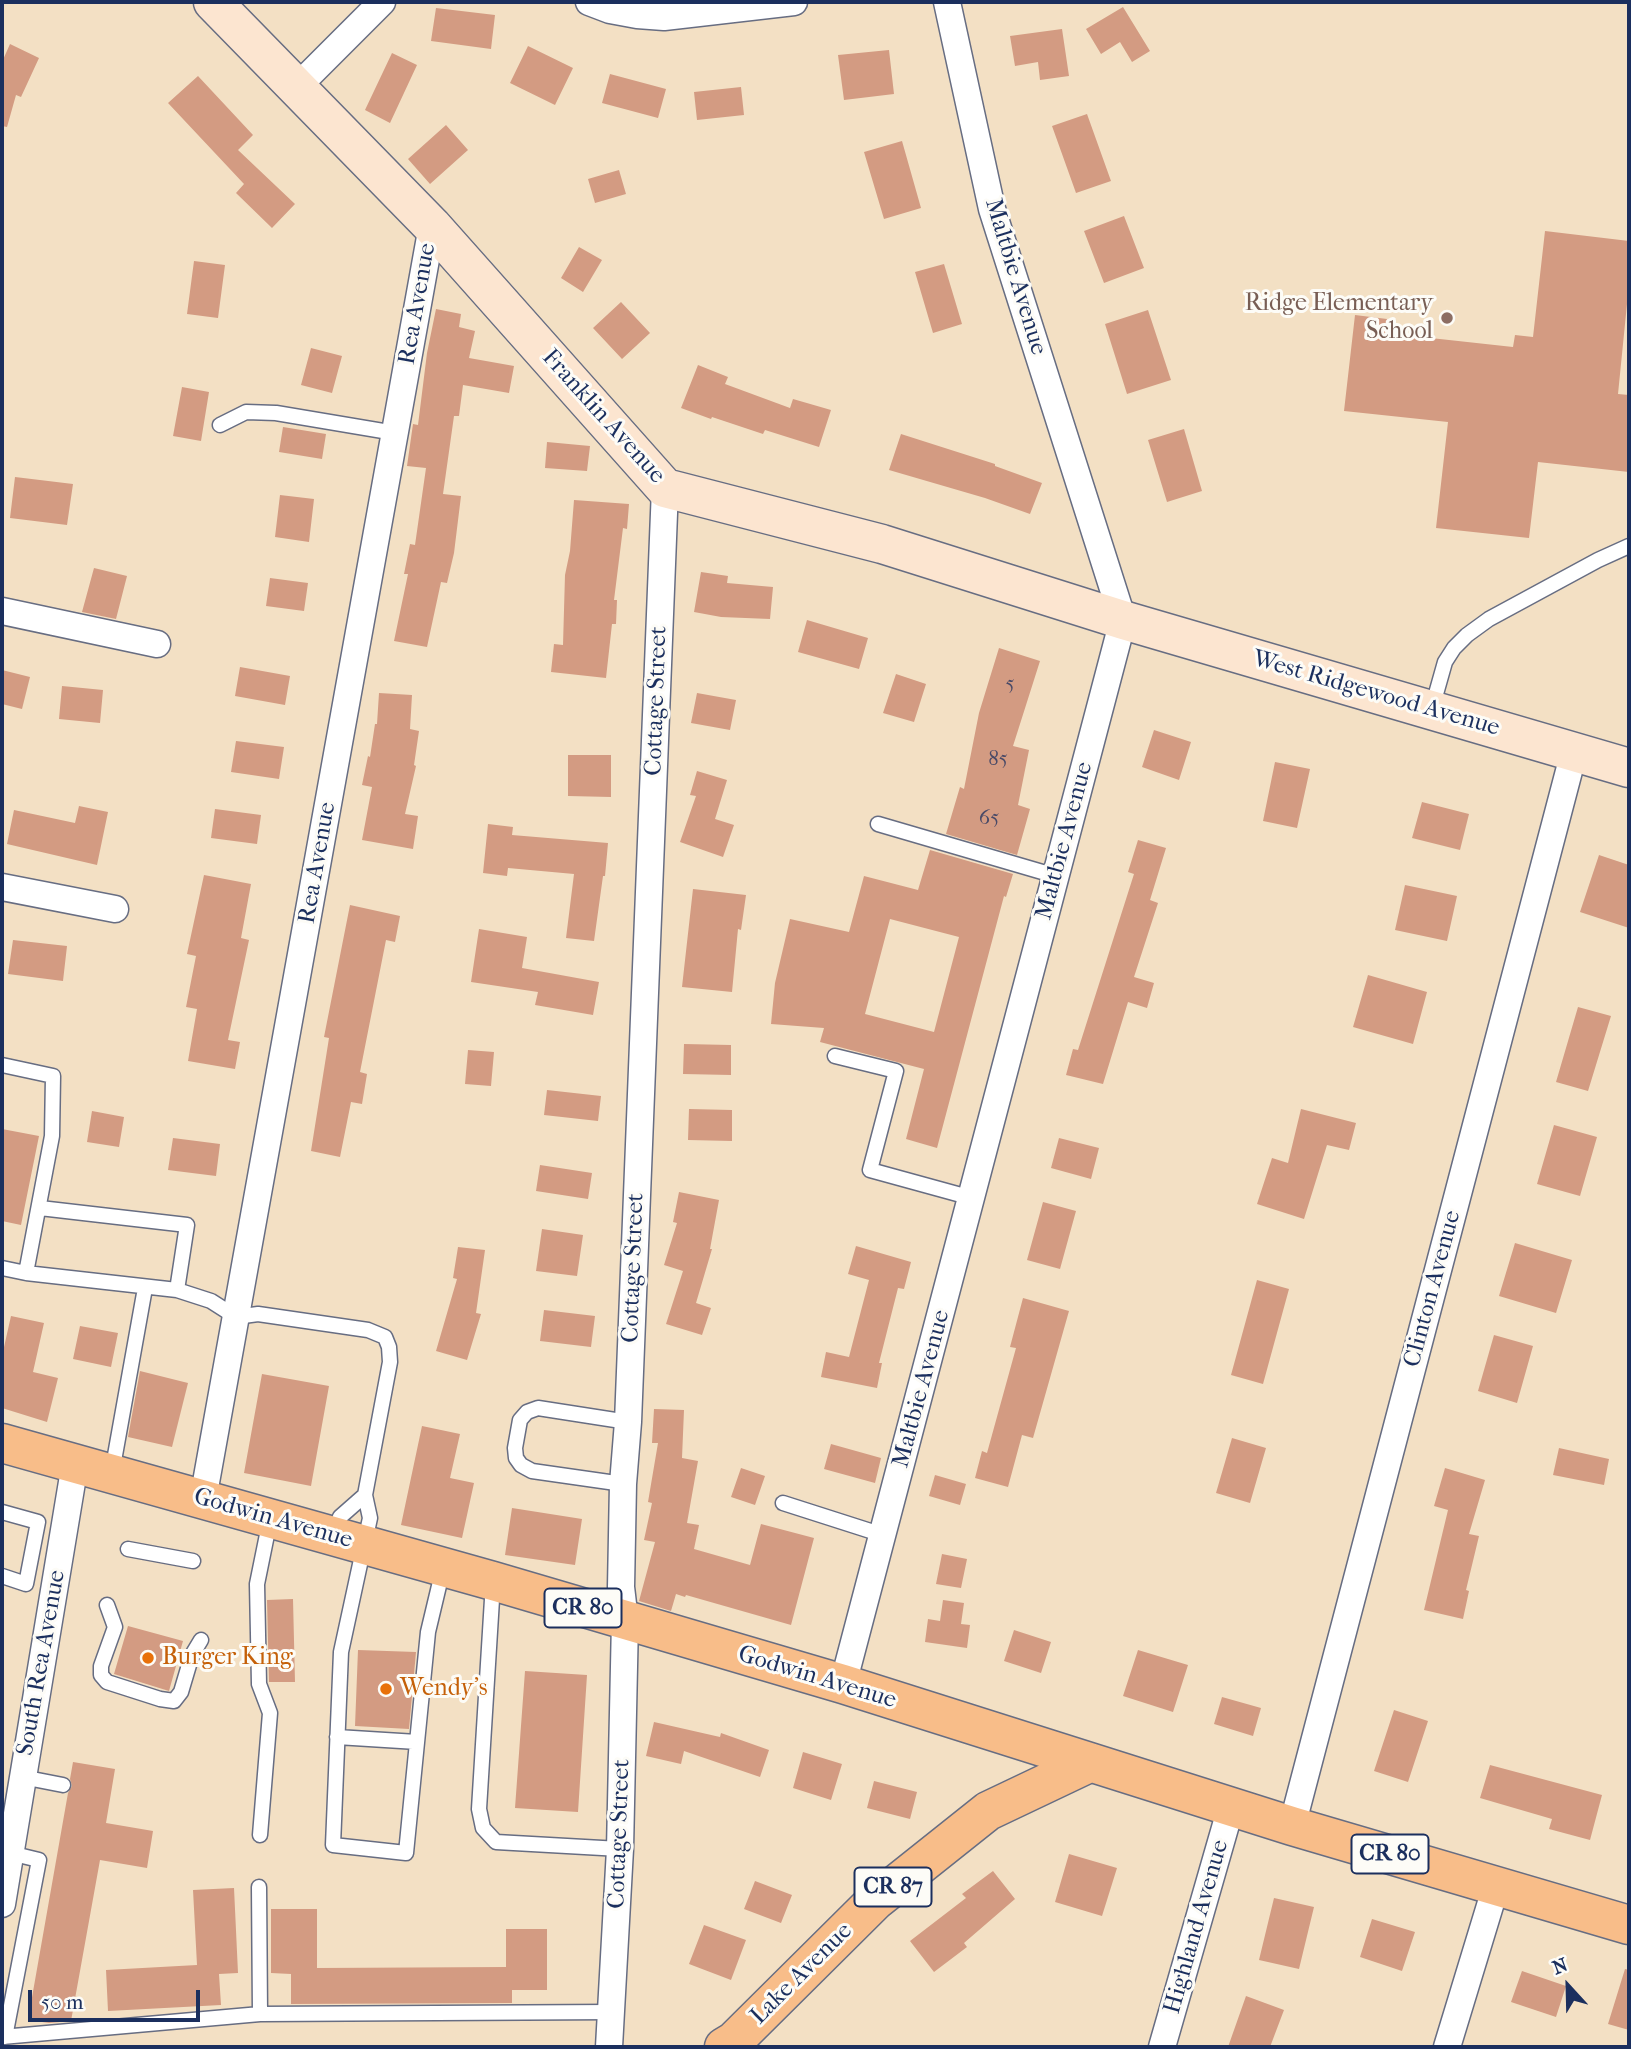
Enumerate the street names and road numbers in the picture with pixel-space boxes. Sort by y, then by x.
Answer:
street label: Maltbie Avenue [978,195,1052,359]
street label: Rea Avenue [393,241,443,367]
street label: Franklin Avenue [535,344,671,490]
street label: Cottage Street [640,626,674,776]
street label: West Ridgewood Avenue [1249,645,1503,743]
street label: Maltbie Avenue [1030,759,1100,923]
street label: Rea Avenue [293,800,343,926]
street label: Cottage Street [617,1193,651,1343]
street label: Clinton Avenue [1398,1208,1468,1370]
street label: Maltbie Avenue [887,1307,957,1471]
street label: Godwin Avenue [190,1483,356,1555]
street label: South Rea Avenue [12,1568,72,1758]
road number: CR 80 [544,1588,622,1628]
street label: Godwin Avenue [735,1640,899,1716]
street label: Cottage Street [603,1759,637,1909]
road number: CR 80 [1352,1834,1428,1873]
street label: Highland Avenue [1158,1837,1236,2017]
road number: CR 87 [854,1868,931,1906]
street label: Lake Avenue [745,1917,859,2031]

